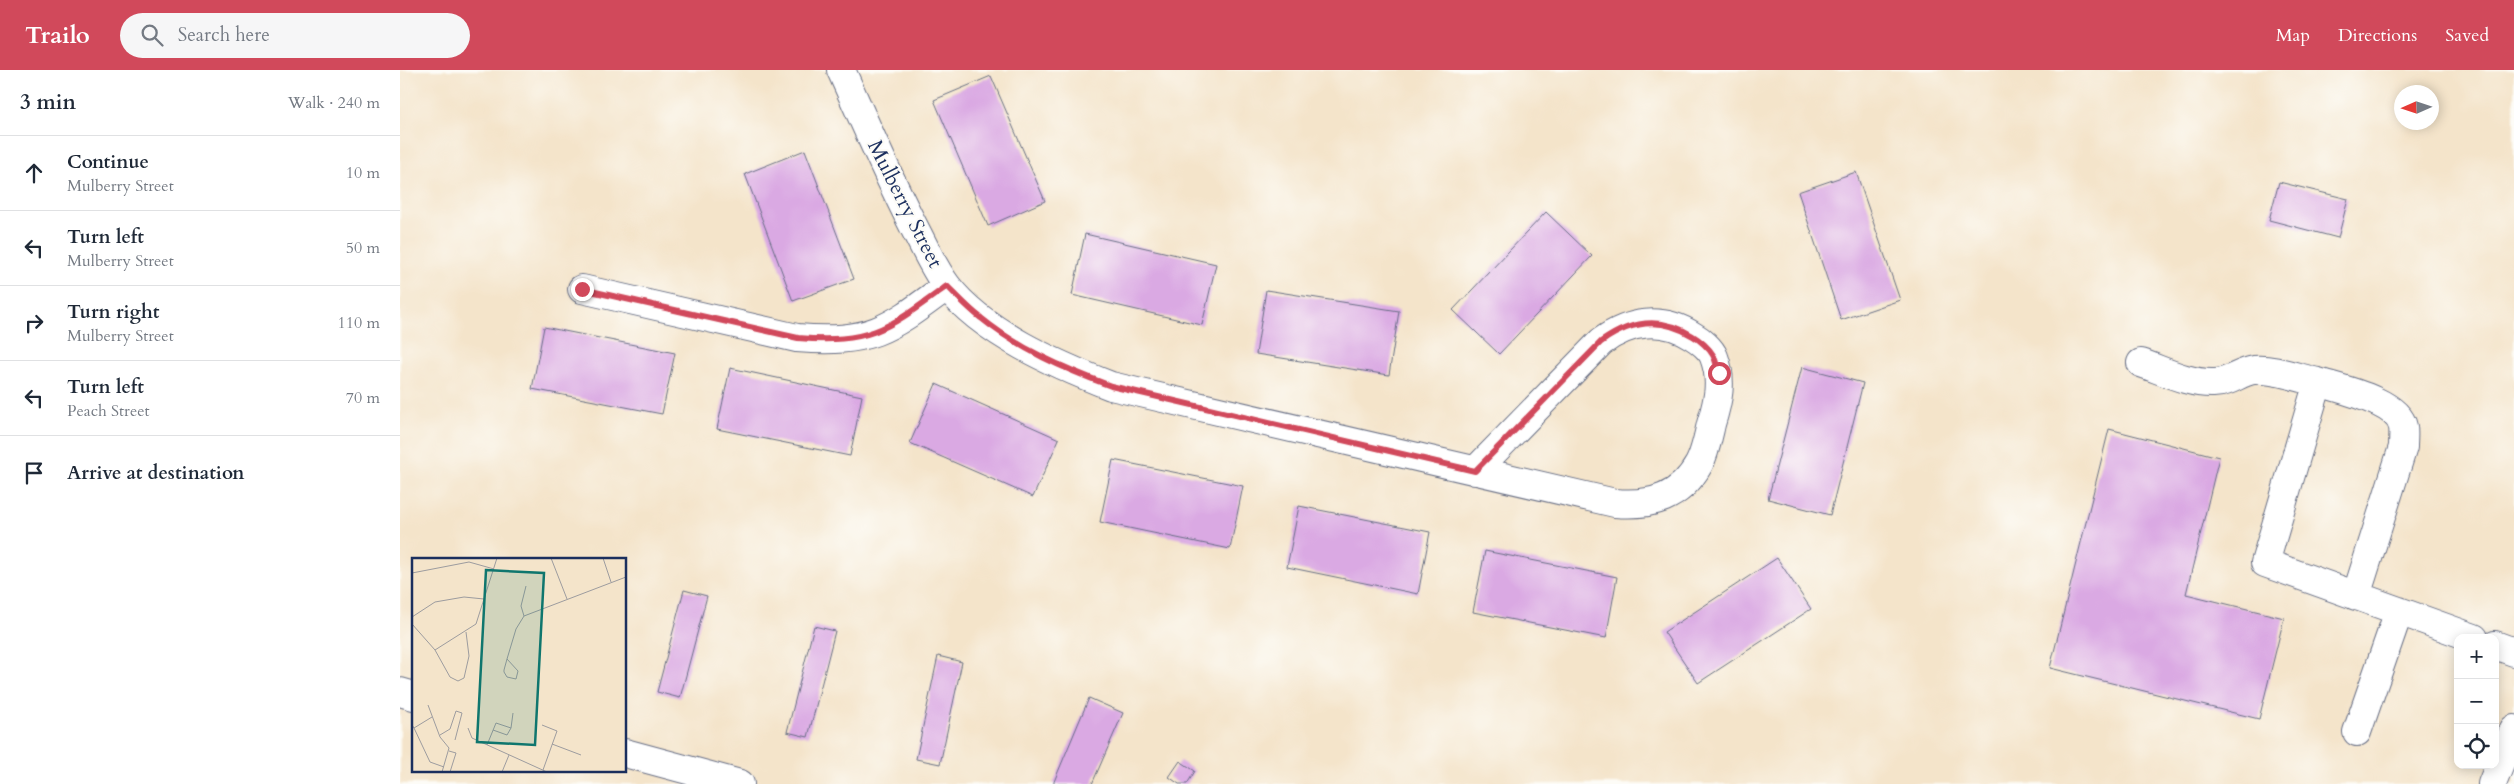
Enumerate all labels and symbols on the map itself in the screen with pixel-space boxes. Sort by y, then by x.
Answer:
north arrow [2394,85,2439,130]
street label: Mulberry Street [860,135,950,273]
route end [571,278,594,301]
route start [1708,362,1731,385]
inset map [412,558,626,772]

